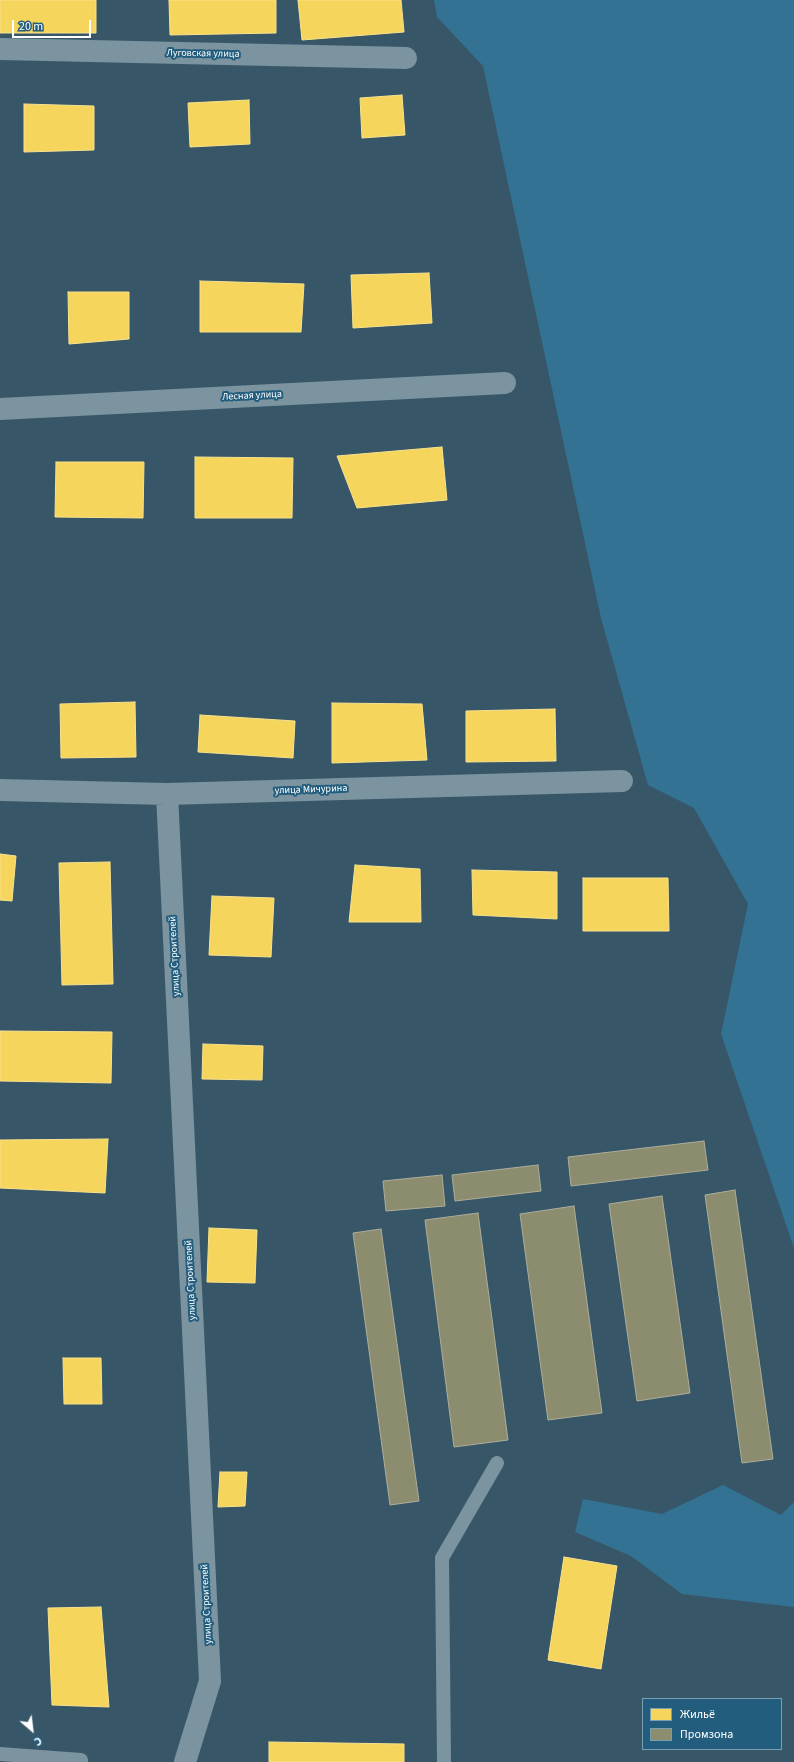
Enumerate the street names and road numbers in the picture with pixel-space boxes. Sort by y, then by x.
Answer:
street label: Луговская улица [166,47,240,61]
street label: Лесная улица [222,388,282,404]
street label: улица Мичурина [274,783,348,797]
street label: улица Строителей [167,916,183,996]
street label: улица Строителей [183,1240,199,1320]
street label: улица Строителей [199,1564,215,1644]

